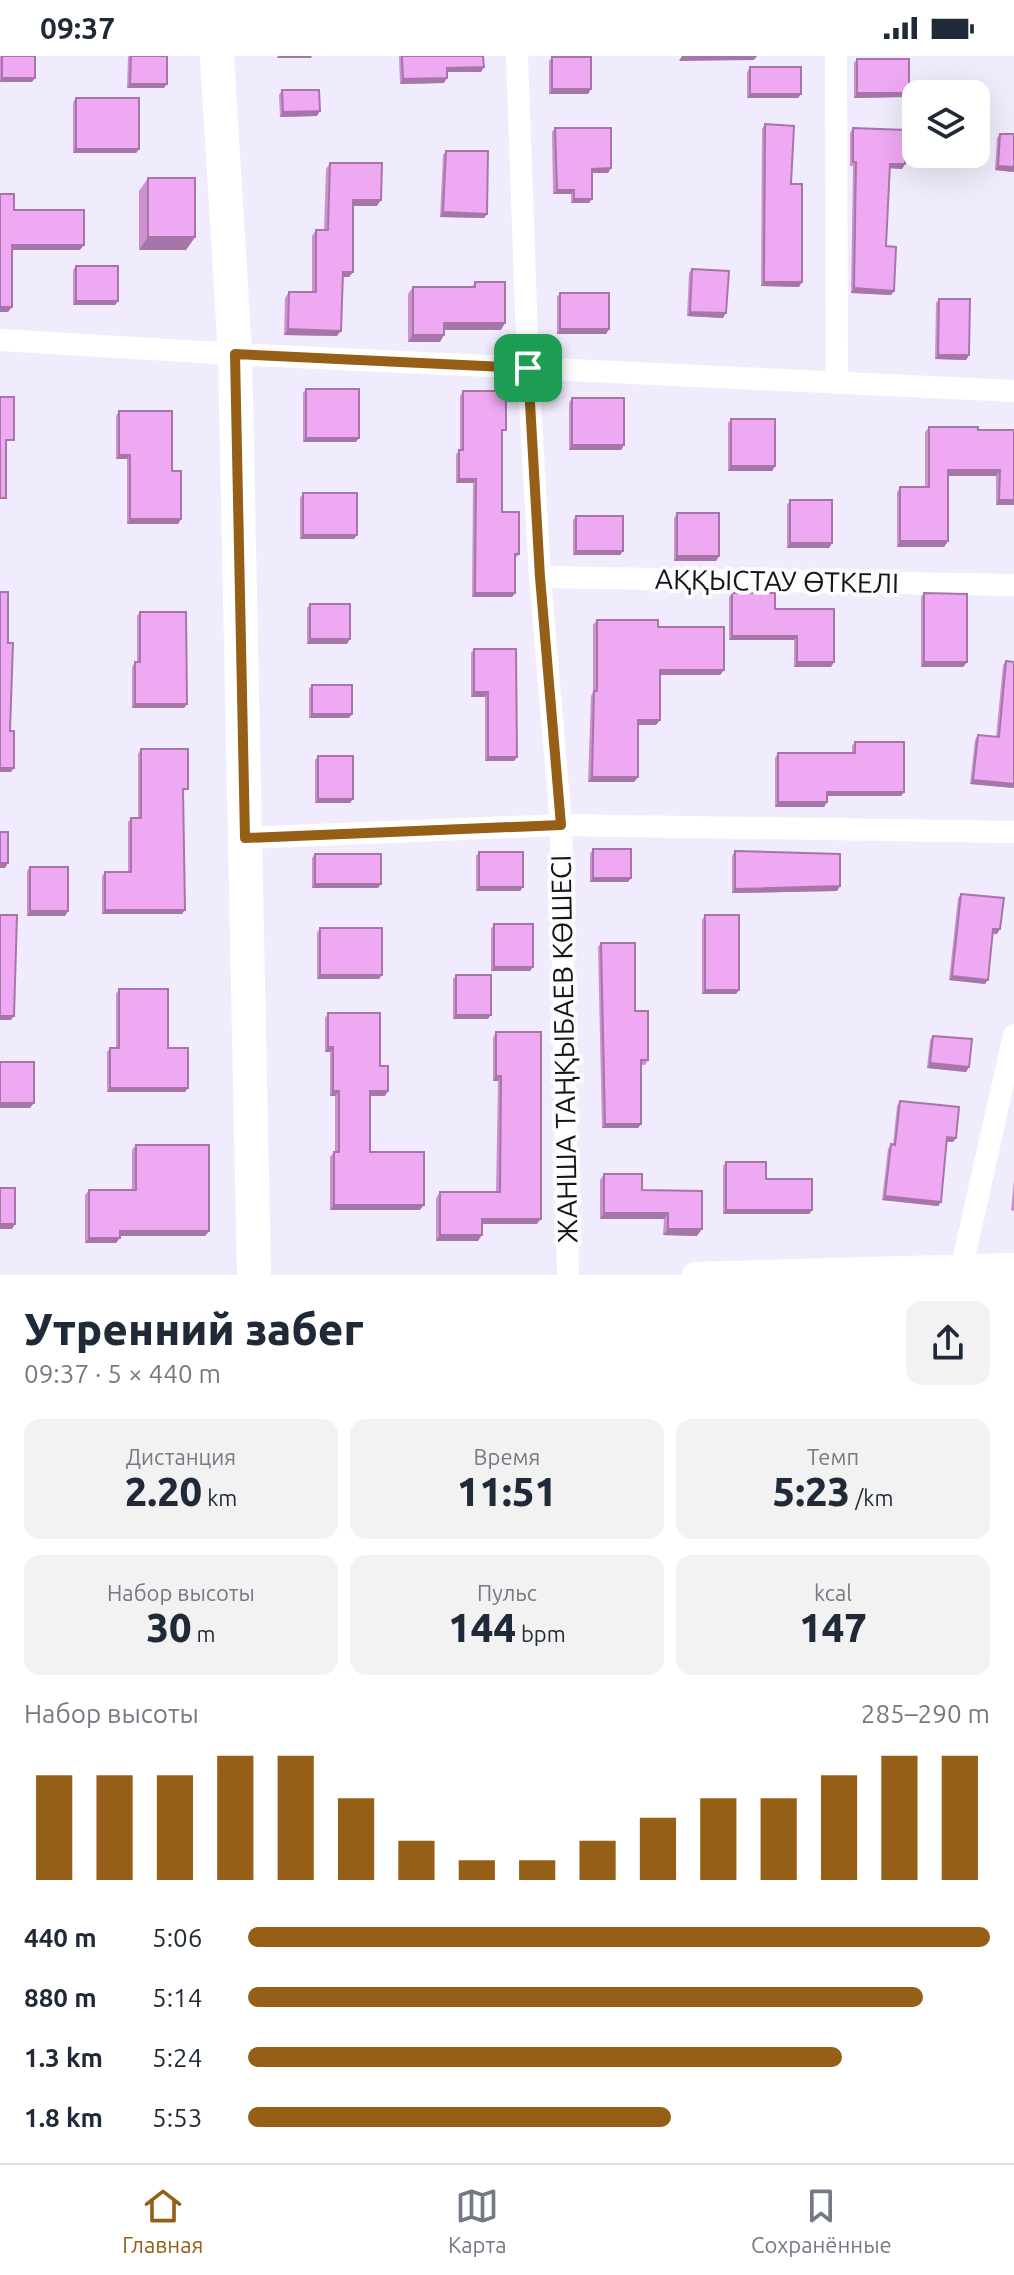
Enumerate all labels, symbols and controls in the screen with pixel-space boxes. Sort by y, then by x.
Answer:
text: 09:37 [40,11,115,45]
map controls [902,80,990,168]
button: layers [902,80,990,168]
pin [494,334,562,402]
icon: arrive [506,346,550,390]
street label: АҚҚЫСТАУ ӨТКЕЛІ [655,563,899,598]
street label: ЖАНША ТАҢҚЫБАЕВ КӨШЕСІ [545,855,582,1243]
button: share [906,1301,990,1385]
text: Утренний забег [24,1304,363,1353]
text: 09:37 · 5 × 440 m [24,1359,221,1388]
text: Дистанция [126,1444,236,1469]
text: Время [474,1444,540,1469]
text: Темп [807,1444,859,1469]
text: 2.20 [125,1469,202,1514]
text: 11:51 [457,1469,557,1514]
text: 5:23 [773,1469,850,1514]
text: km [202,1485,237,1510]
text: /km [850,1485,893,1510]
text: Набор высоты [107,1580,255,1605]
text: Пульс [477,1580,537,1605]
text: kcal [814,1580,852,1605]
text: 30 [146,1605,192,1650]
text: 144 [448,1605,516,1650]
text: 147 [799,1605,867,1650]
text: m [192,1621,216,1646]
text: bpm [516,1621,566,1646]
text: Набор высоты [24,1699,199,1728]
text: 285–290 m [861,1699,990,1728]
text: 440 m [24,1923,97,1952]
text: 5:06 [152,1923,202,1952]
text: 880 m [24,1983,97,2012]
text: 5:14 [152,1983,202,2012]
text: 1.3 km [24,2043,103,2072]
text: 5:24 [152,2043,202,2072]
text: 1.8 km [24,2103,103,2132]
text: 5:53 [152,2103,202,2132]
tab: Главная [122,2184,203,2257]
tab: Карта [448,2184,507,2257]
tab: Сохранённые [751,2184,892,2257]

